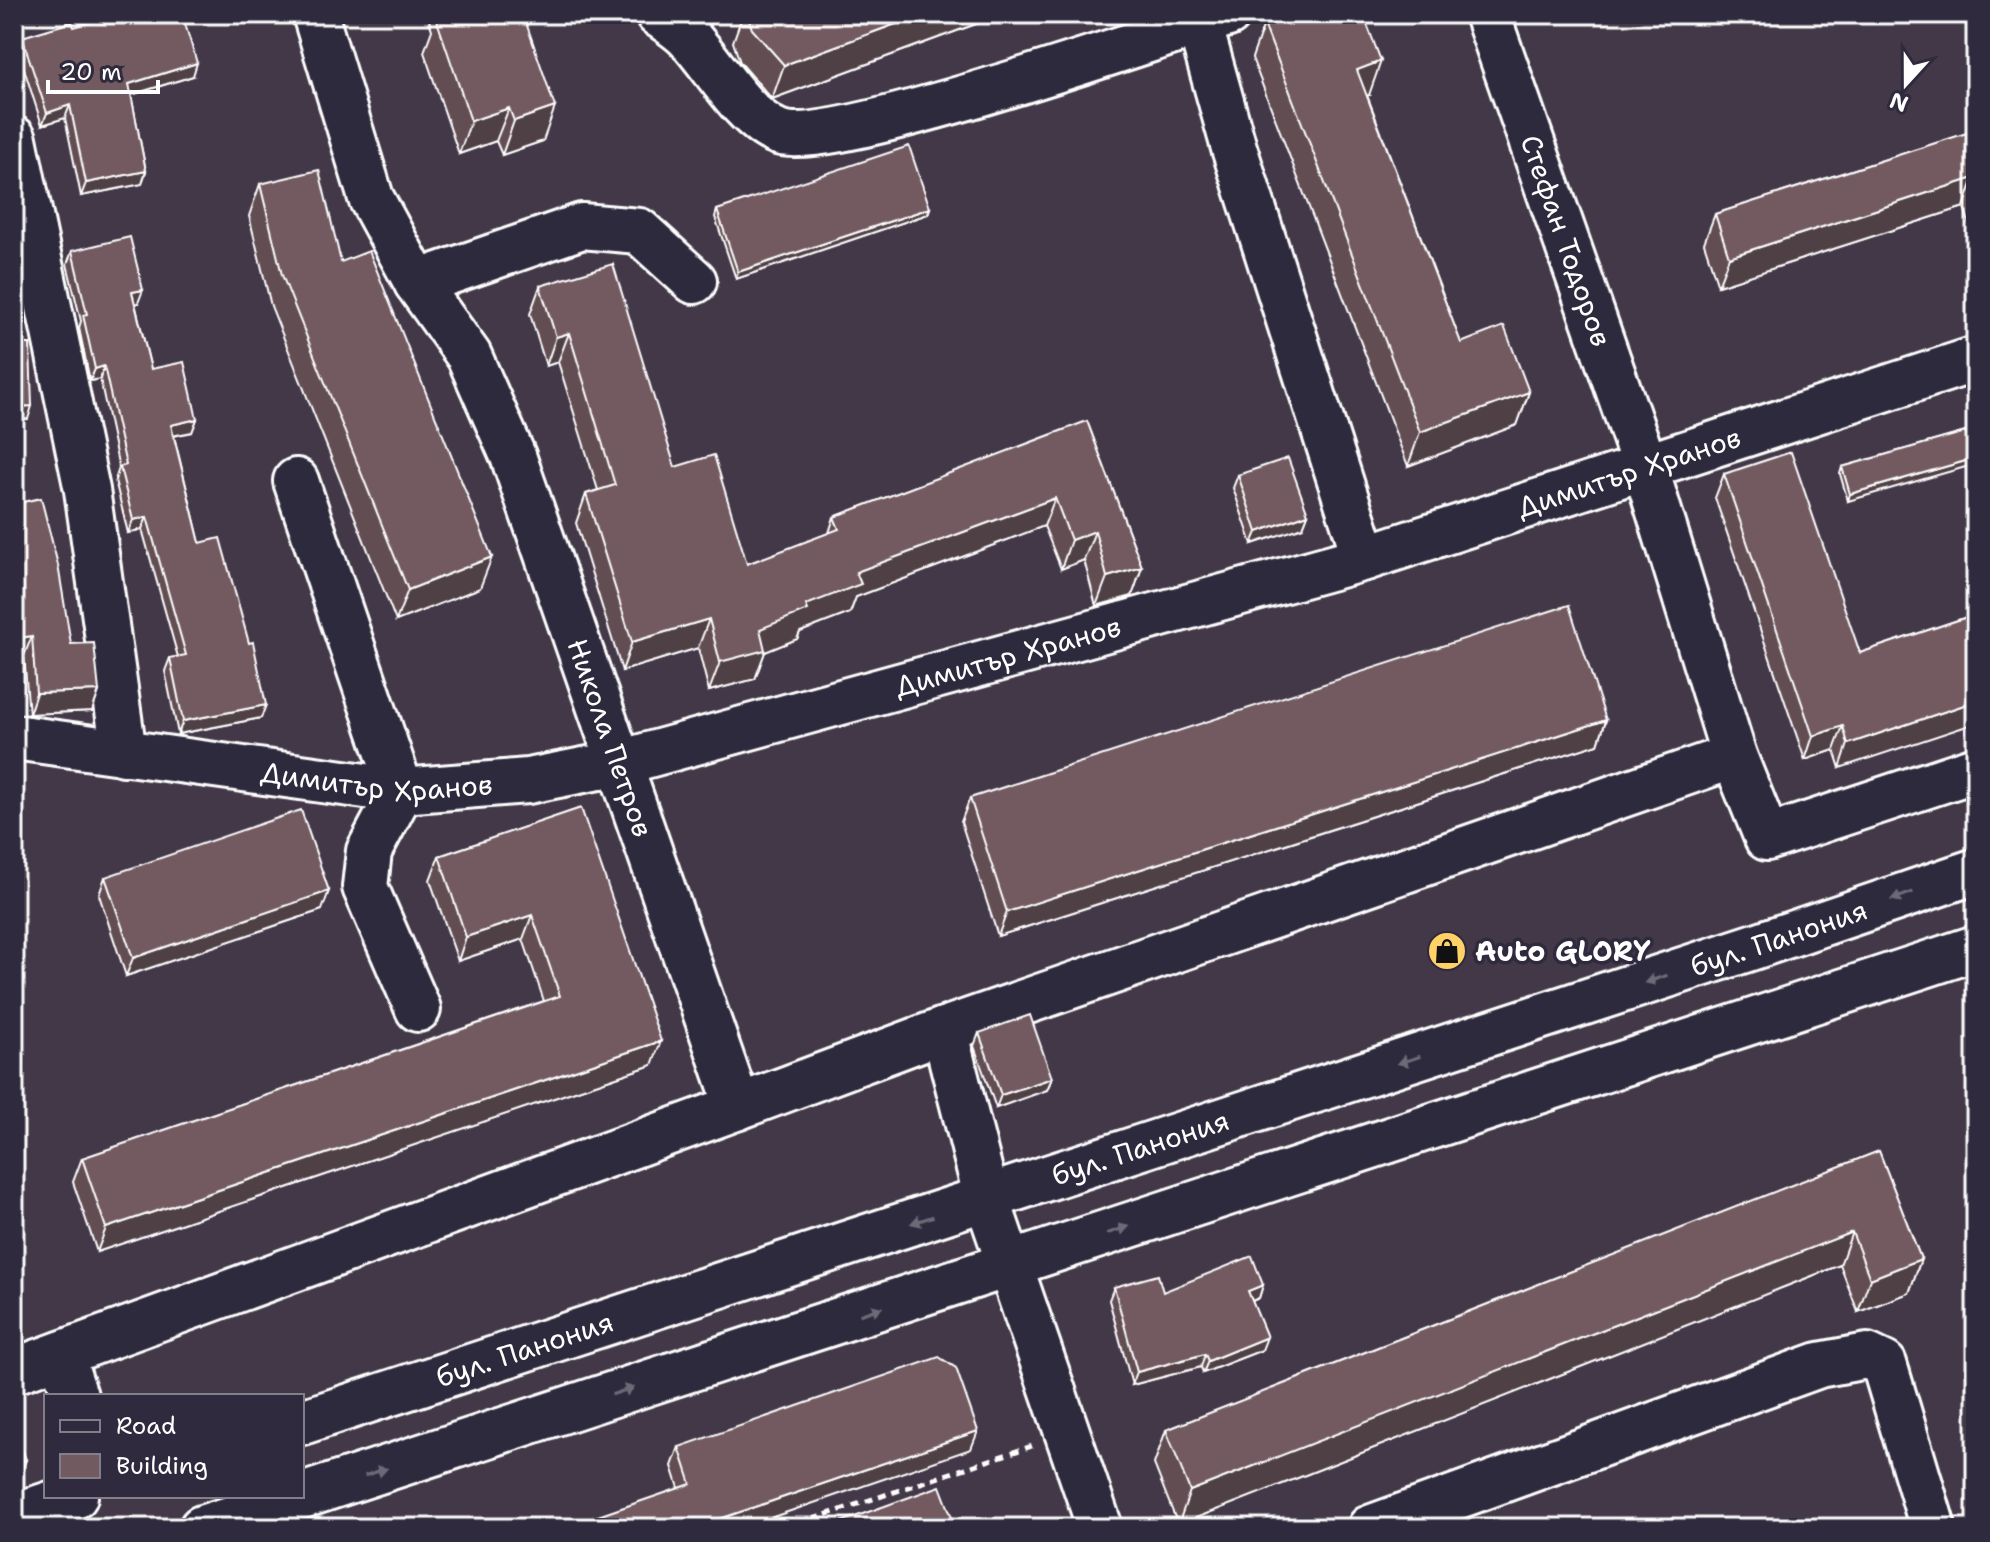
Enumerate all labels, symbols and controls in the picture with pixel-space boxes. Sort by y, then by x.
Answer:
scale bar [48,44,158,94]
north arrow [1866,44,1946,124]
text: 20 m [60,56,122,88]
text: N [1886,86,1912,119]
street label: Стефан Тодоров [1512,130,1621,351]
street label: Димитър Хранов [1512,418,1746,526]
street label: Димитър Хранов [890,607,1125,705]
street label: Никола Петров [559,634,662,842]
street label: Димитър Хранов [258,753,494,811]
street label: бул. Панония [1685,890,1872,985]
one-way arrow [1890,891,1914,903]
shop icon: Auto GLORY [1426,930,1468,972]
place label: Auto GLORY [1475,932,1651,970]
one-way arrow [1644,973,1668,986]
one-way arrow [1396,1055,1420,1067]
street label: бул. Панония [1047,1101,1234,1194]
one-way arrow [910,1214,934,1227]
one-way arrow [1106,1224,1130,1236]
street label: бул. Панония [431,1302,618,1396]
one-way arrow [859,1304,883,1317]
one-way arrow [612,1385,636,1397]
legend [44,1394,304,1498]
text: Road [116,1410,176,1442]
text: Building [116,1450,208,1482]
one-way arrow [365,1465,389,1477]

